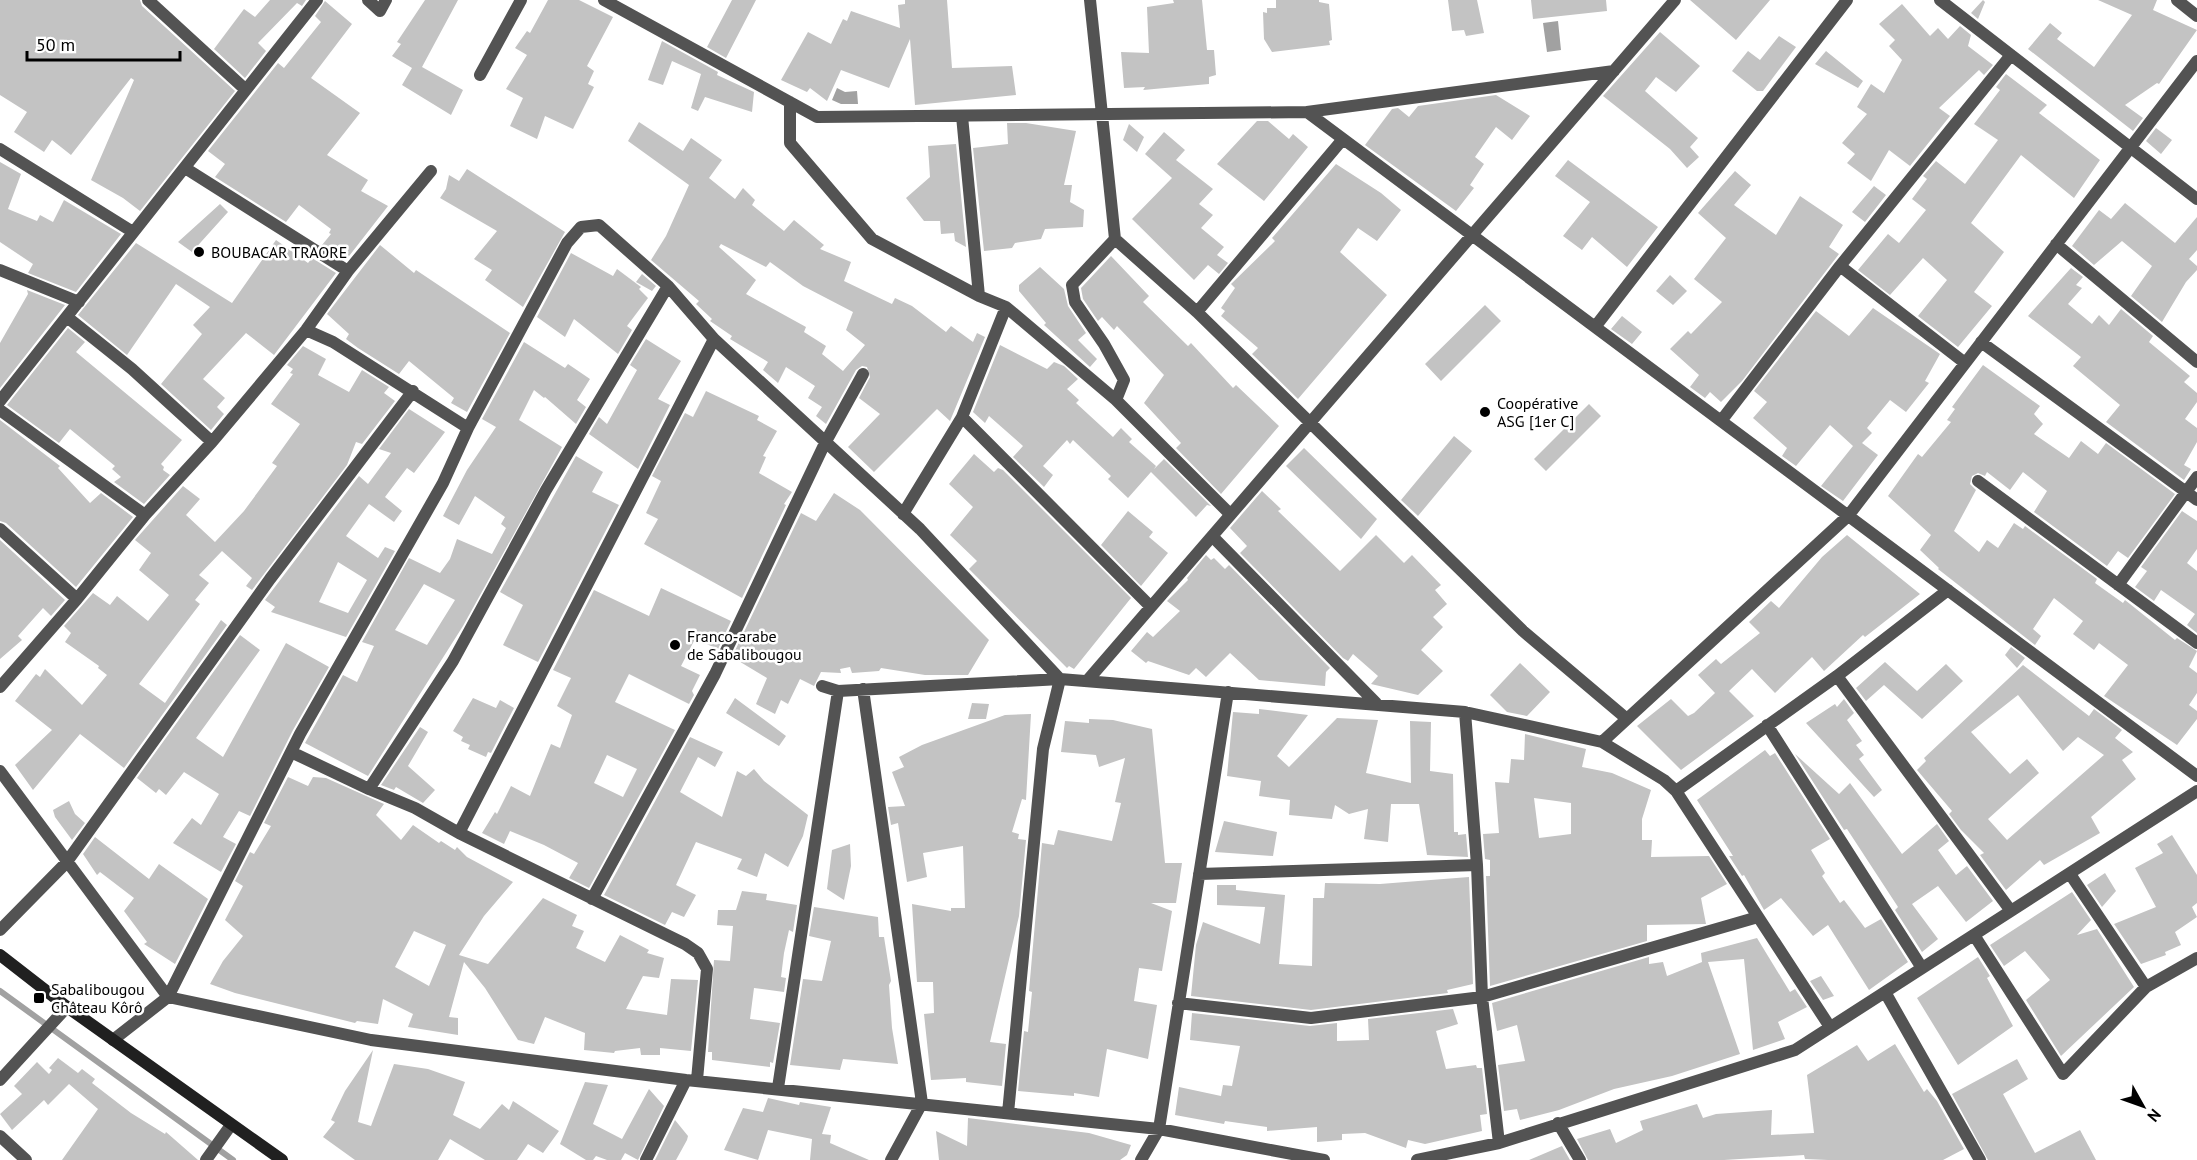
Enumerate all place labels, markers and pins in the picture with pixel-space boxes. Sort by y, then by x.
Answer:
place label: BOUBACAR TRAORE [211,242,347,262]
marker: BOUBACAR TRAORE [192,245,206,259]
place label: Coopérative ASG [1er C] [1497,393,1578,431]
marker: Coopérative ASG [1er C] [1478,405,1492,419]
place label: Franco-arabe de Sabalibougou [687,626,802,664]
marker: Franco-arabe de Sabalibougou [668,638,682,652]
place label: Sabalibougou Château Kôrô [51,979,145,1017]
marker: Sabalibougou Château Kôrô [32,991,46,1005]

